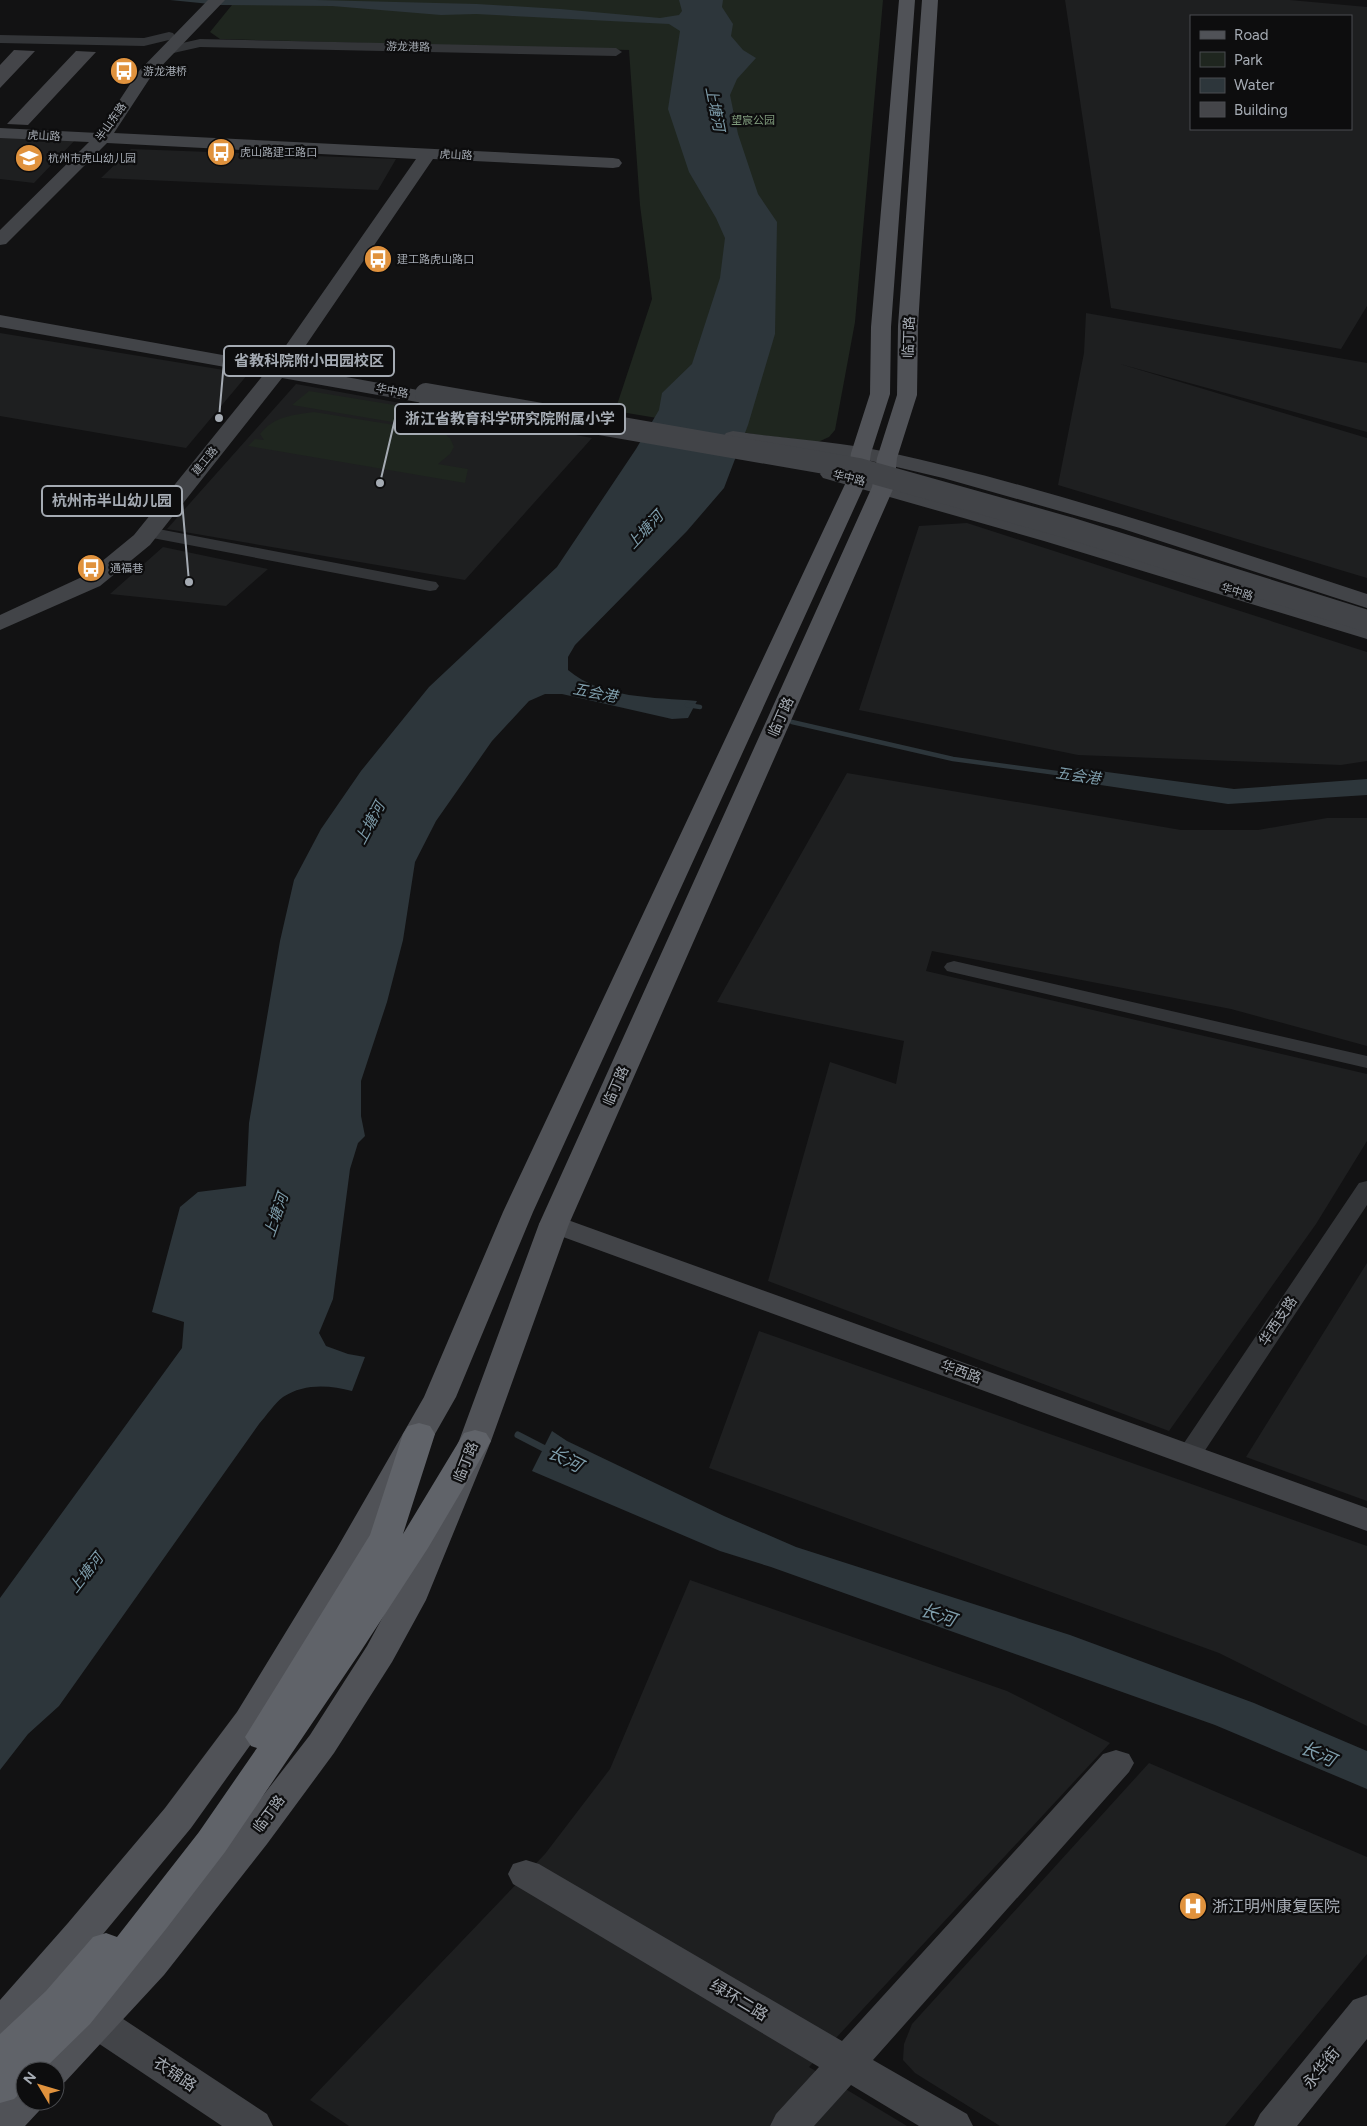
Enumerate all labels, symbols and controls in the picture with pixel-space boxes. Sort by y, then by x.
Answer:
legend [1190,15,1352,130]
text: Road [1234,26,1269,44]
street label: 游龙港路 [386,40,430,54]
text: Park [1234,51,1263,69]
bus stop icon: 游龙港桥 [109,56,139,86]
place label: 游龙港桥 [143,65,187,78]
text: Water [1234,76,1274,94]
water label: 上塘河 [702,85,729,136]
street label: 半山东路 [93,100,129,144]
text: Building [1234,101,1288,119]
park label: 望宸公园 [731,114,775,127]
street label: 虎山路 [27,129,61,143]
bus stop icon: 虎山路建工路口 [206,137,236,167]
school or university icon: 杭州市虎山幼儿园 [14,143,44,173]
place label: 虎山路建工路口 [240,146,317,159]
street label: 虎山路 [439,148,473,162]
place label: 杭州市虎山幼儿园 [48,152,136,165]
bus stop icon: 建工路虎山路口 [363,244,393,274]
place label: 建工路虎山路口 [397,253,474,266]
street label: 临丁路 [900,316,918,358]
callout: 省教科院附小田园校区 [224,346,394,376]
text: 省教科院附小田园校区 [234,352,384,370]
street label: 华中路 [375,381,409,401]
callout: 浙江省教育科学研究院附属小学 [395,404,625,434]
text: 浙江省教育科学研究院附属小学 [405,410,615,428]
street label: 建工路 [190,444,220,478]
street label: 华中路 [831,468,867,488]
callout: 杭州市半山幼儿园 [42,486,182,516]
text: 杭州市半山幼儿园 [52,492,172,510]
water label: 上塘河 [623,505,669,553]
bus stop icon: 通福巷 [76,553,106,583]
place label: 通福巷 [110,562,143,575]
street label: 华中路 [1219,581,1255,603]
water label: 五会港 [571,680,621,707]
street label: 临丁路 [765,694,797,740]
water label: 五会港 [1054,764,1104,788]
water label: 上塘河 [351,796,390,847]
street label: 临丁路 [600,1063,632,1109]
water label: 上塘河 [260,1188,293,1239]
street label: 华西支路 [1255,1293,1301,1349]
street label: 华西路 [938,1357,984,1387]
street label: 临丁路 [450,1439,482,1485]
water label: 长河 [544,1441,589,1478]
water label: 上塘河 [65,1547,109,1596]
water label: 长河 [917,1599,961,1632]
water label: 长河 [1297,1737,1342,1773]
street label: 临丁路 [250,1792,288,1836]
hospital icon: 浙江明州康复医院 [1178,1891,1208,1921]
place label: 浙江明州康复医院 [1212,1897,1340,1916]
street label: 绿环二路 [707,1975,771,2025]
street label: 永华街 [1299,2043,1343,2093]
street label: 衣锦路 [150,2053,200,2095]
north arrow [15,2061,65,2111]
text: N [20,2069,40,2088]

